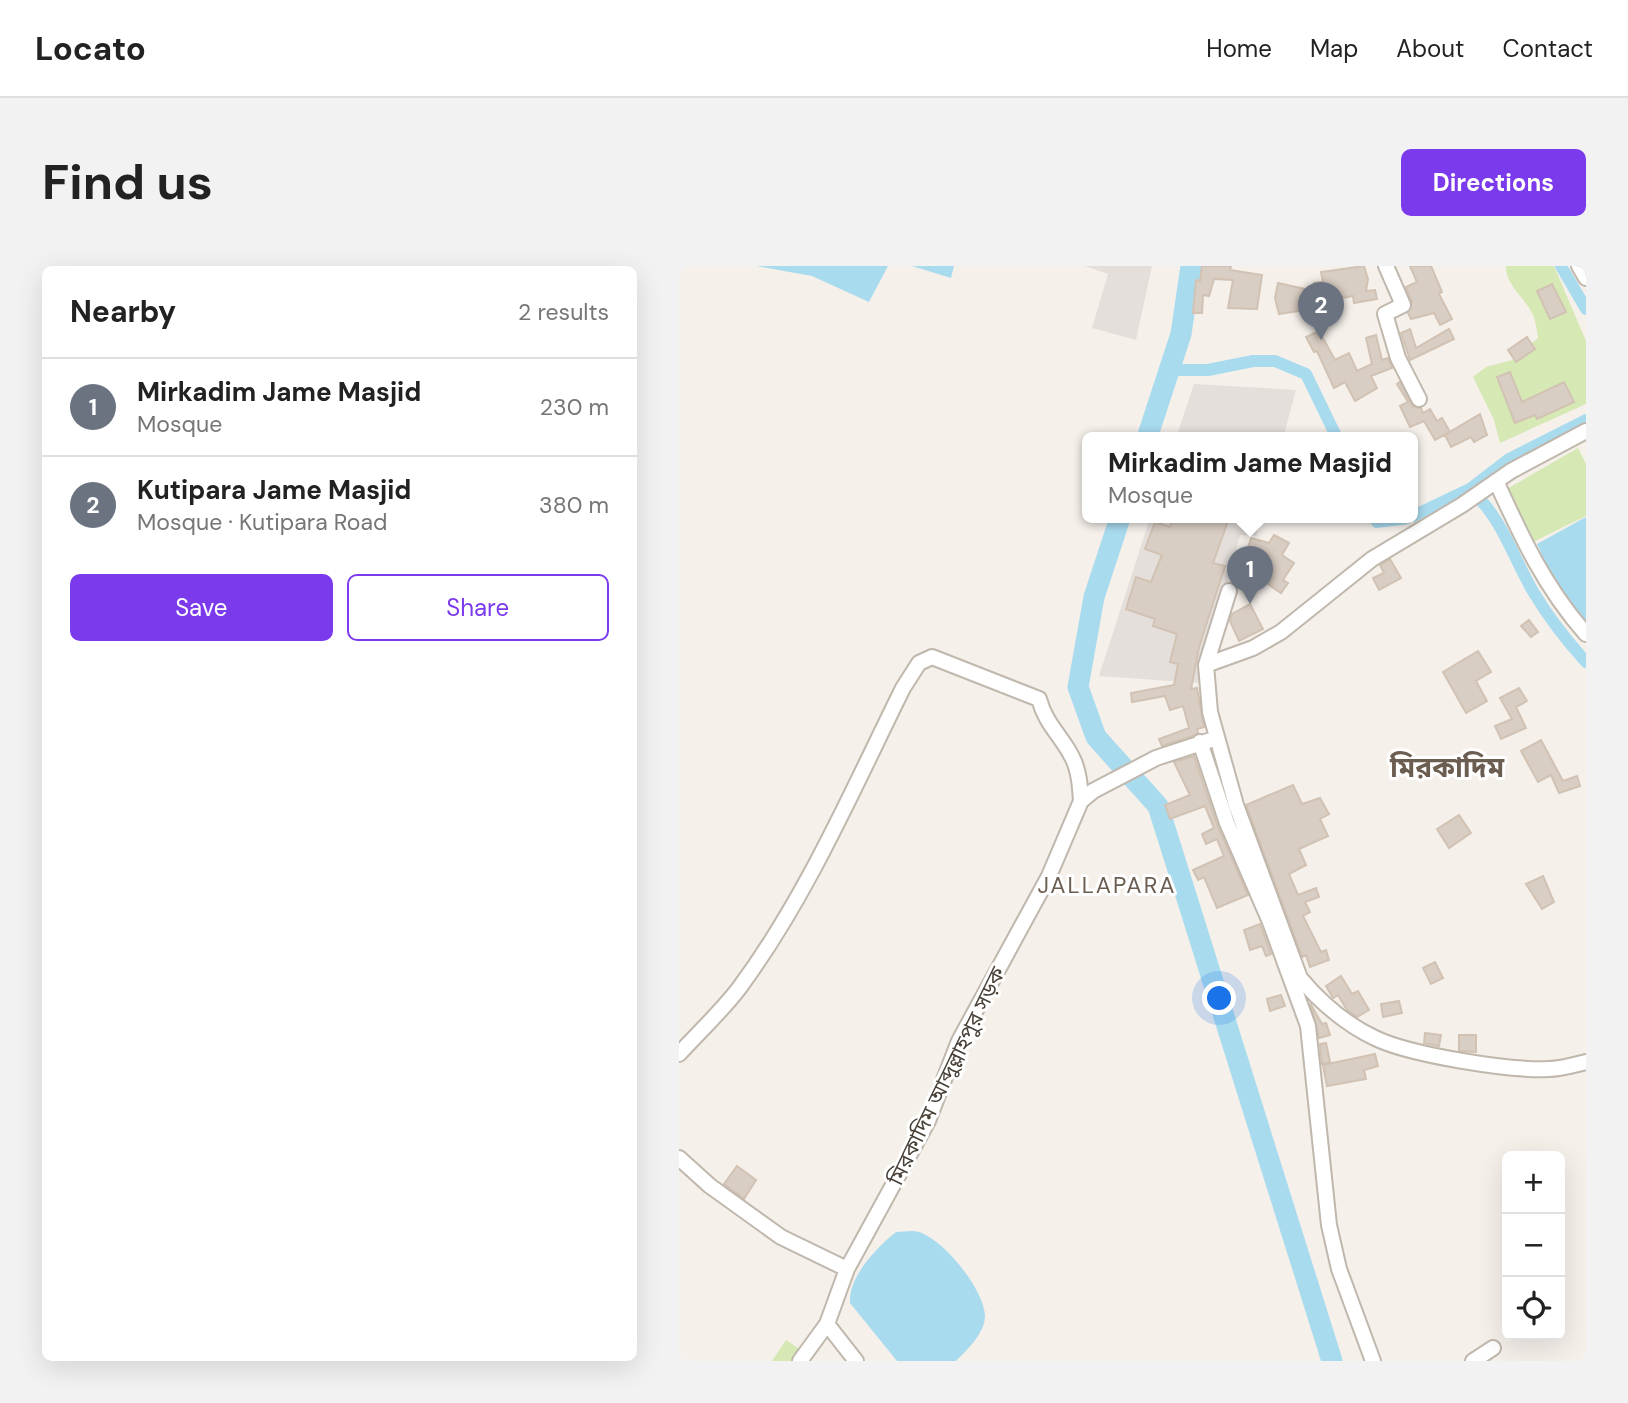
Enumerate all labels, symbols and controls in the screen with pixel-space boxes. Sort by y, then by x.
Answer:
text: Locato [35,27,146,70]
text: Home [1206,33,1272,64]
text: Map [1310,33,1358,64]
text: About [1396,33,1465,64]
text: Contact [1503,33,1593,64]
button: Directions [1401,149,1586,216]
text: Find us [42,150,213,214]
pin: 2 [1298,282,1344,340]
text: Nearby [70,292,176,331]
text: 2 results [518,297,609,327]
text: Mirkadim Jame Masjid [137,375,421,409]
text: 1 [89,392,97,422]
text: 230 m [540,392,609,422]
text: Mosque [137,409,222,439]
popup [1082,432,1418,523]
text: Mirkadim Jame Masjid [1108,446,1392,480]
text: Kutipara Jame Masjid [137,473,411,507]
text: Mosque [1108,480,1193,510]
text: 2 [86,490,100,520]
text: 380 m [539,490,609,520]
text: Mosque · Kutipara Road [137,507,387,537]
pin: 1 [1227,546,1273,604]
button: Save [70,574,333,641]
button: Share [347,574,609,641]
district label: মিরকাদিম [1389,749,1505,786]
district label: JALLAPARA [1037,870,1177,900]
street label: মিরকাদিম আব্দুল্লাহপুর সড়ক [881,961,1013,1191]
your location [1202,981,1236,1015]
map controls [1502,1151,1565,1340]
button: + [1502,1151,1565,1214]
button: − [1502,1214,1565,1277]
button: locate [1502,1277,1565,1340]

